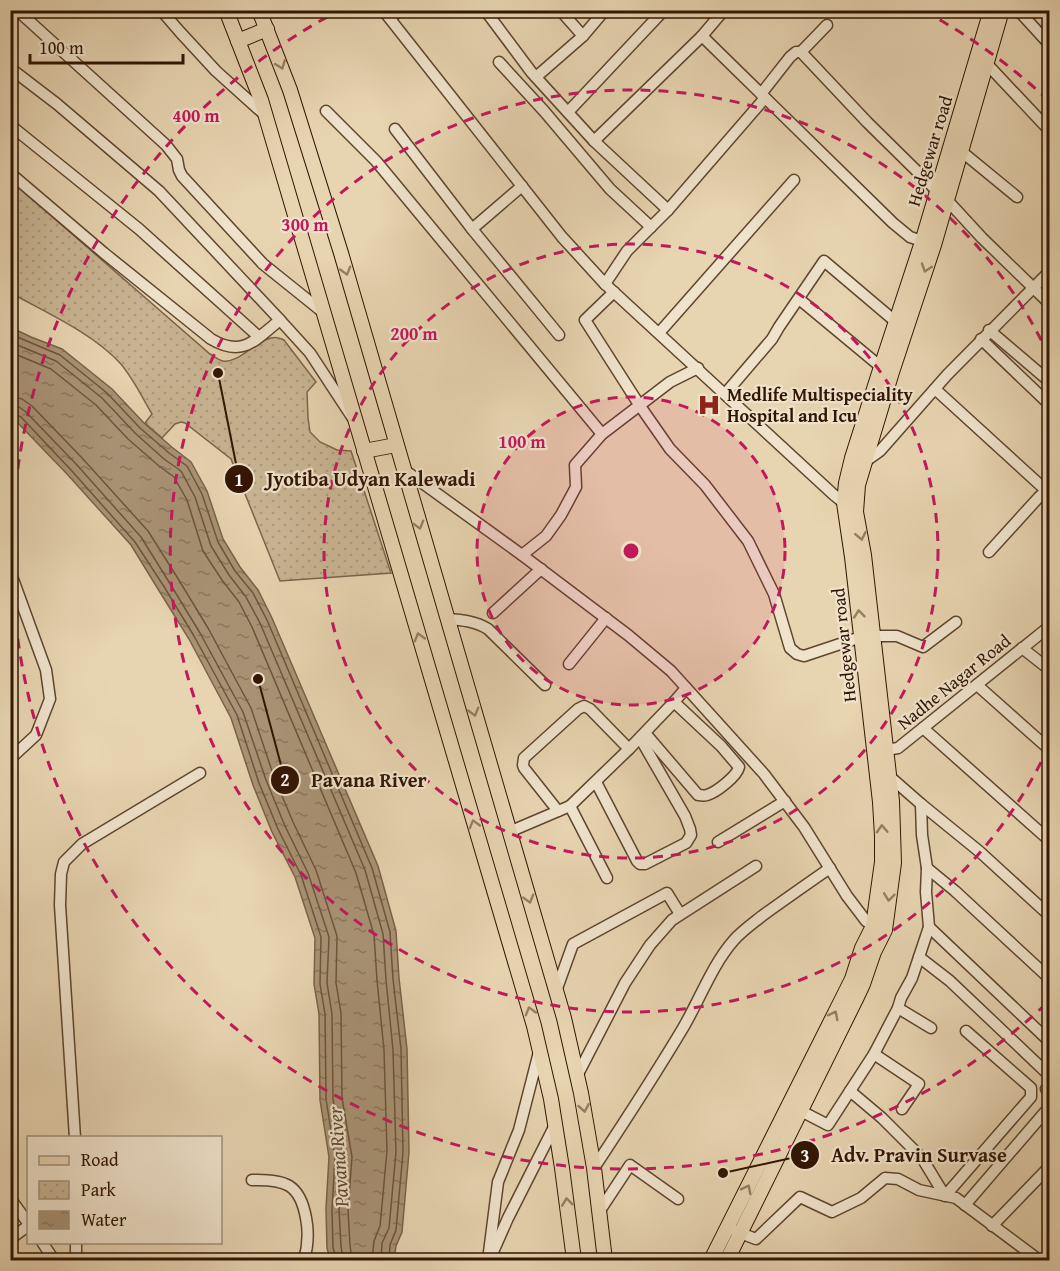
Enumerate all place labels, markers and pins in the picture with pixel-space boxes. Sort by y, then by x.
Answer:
place label: Medlife Multispeciality Hospital and Icu [727,381,914,429]
hospital icon: Medlife Multispeciality Hospital and Icu [696,392,722,418]
callout: Jyotiba Udyan Kalewadi [224,460,487,498]
centre of rings [621,541,641,561]
callout: Pavana River [270,761,439,799]
callout: Adv. Pravin Survase [790,1136,1019,1174]

